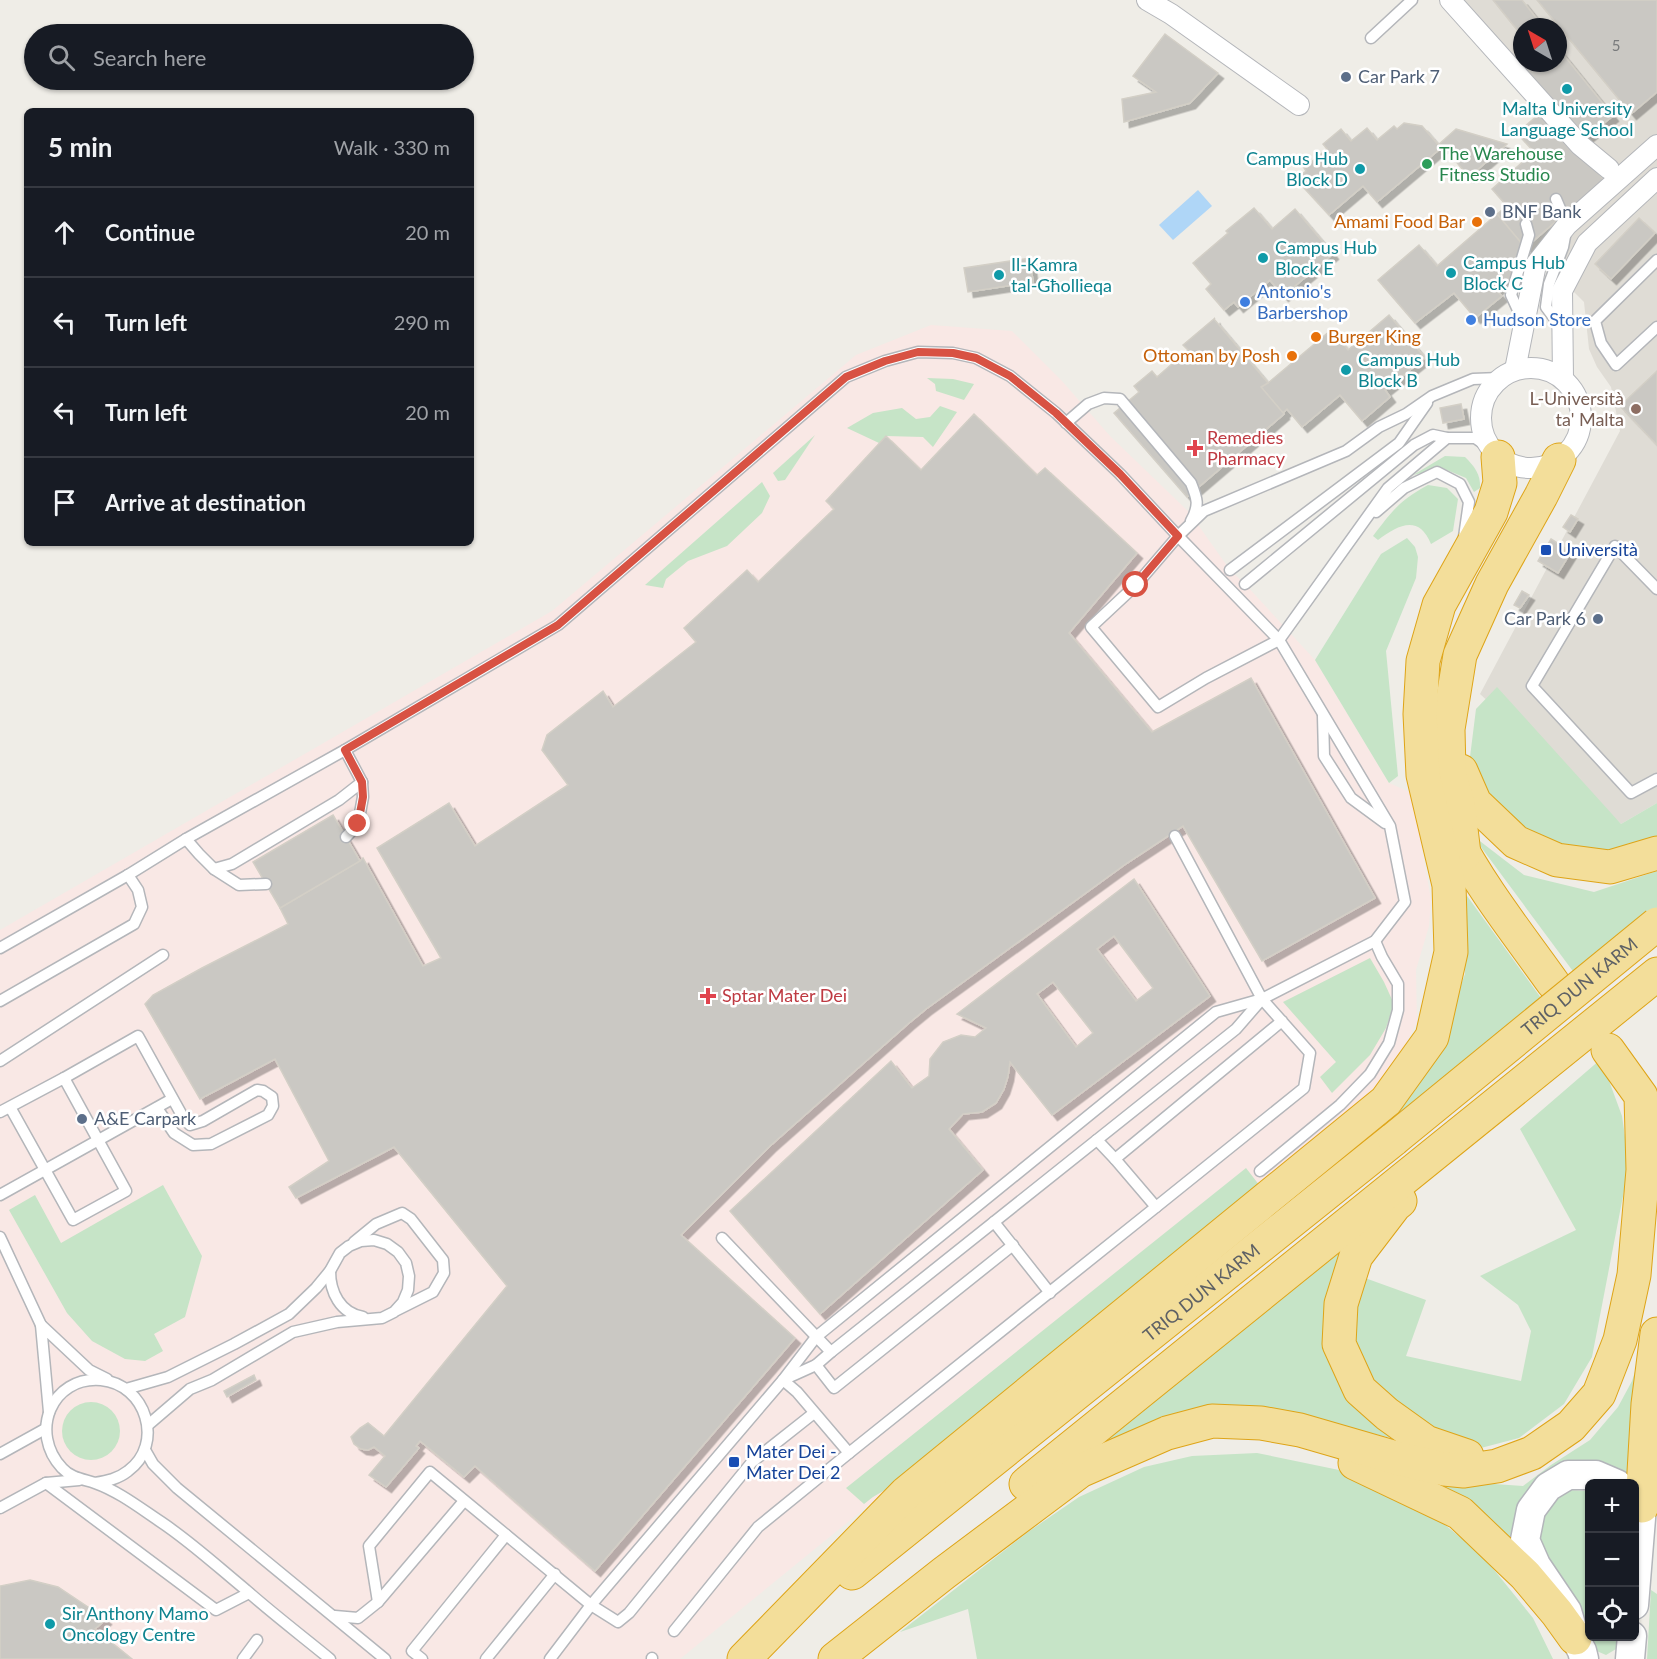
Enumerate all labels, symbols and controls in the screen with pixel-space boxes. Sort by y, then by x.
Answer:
north arrow [1513,18,1567,72]
search box [24,24,474,90]
house number: 5 [1612,36,1620,54]
icon: search [45,41,78,74]
text: Search here [93,44,206,71]
place label: Car Park 7 [1358,65,1440,87]
marker: Car Park 7 [1339,70,1353,84]
marker: Malta University Language School [1560,82,1574,96]
place label: Malta University Language School [1501,97,1633,140]
text: 5 min [48,131,112,163]
text: Walk · 330 m [334,135,450,159]
place label: The Warehouse Fitness Studio [1439,142,1563,185]
place label: Campus Hub Block D [1246,147,1348,190]
marker: The Warehouse Fitness Studio [1420,157,1434,171]
marker: Campus Hub Block D [1353,162,1367,176]
place label: BNF Bank [1502,200,1582,222]
marker: BNF Bank [1483,205,1497,219]
place label: Amami Food Bar [1334,210,1465,232]
marker: Amami Food Bar [1470,215,1484,229]
icon: ahead [48,216,81,249]
text: Continue [105,219,195,246]
text: 20 m [405,220,450,244]
place label: Campus Hub Block E [1275,236,1377,279]
marker: Campus Hub Block E [1256,251,1270,265]
place label: Campus Hub Block C [1463,251,1565,294]
place label: Il-Kamra tal-Għollieqa [1011,253,1112,296]
marker: Campus Hub Block C [1444,266,1458,280]
marker: Il-Kamra tal-Għollieqa [992,268,1006,282]
place label: Antonio's Barbershop [1257,280,1348,323]
marker: Antonio's Barbershop [1238,295,1252,309]
icon: left [48,306,81,339]
place label: Hudson Store [1483,308,1591,330]
text: Turn left [105,309,187,336]
text: 290 m [394,310,450,334]
marker: Hudson Store [1464,313,1478,327]
place label: Burger King [1328,325,1421,347]
marker: Burger King [1309,330,1323,344]
place label: Ottoman by Posh [1143,344,1280,366]
place label: Campus Hub Block B [1358,348,1460,391]
marker: Ottoman by Posh [1285,349,1299,363]
marker: Campus Hub Block B [1339,363,1353,377]
place label: L-Università ta' Malta [1529,387,1624,430]
icon: left [48,396,81,429]
text: Turn left [105,399,187,426]
text: 20 m [405,400,450,424]
marker: L-Università ta' Malta [1629,402,1643,416]
place label: Remedies Pharmacy [1207,426,1286,469]
marker: Remedies Pharmacy [1188,441,1202,455]
icon: arrive [48,486,81,519]
text: Arrive at destination [105,489,306,516]
place label: Università [1558,538,1638,560]
marker: Università [1539,543,1553,557]
route start [1122,571,1148,597]
place label: Car Park 6 [1504,607,1586,629]
marker: Car Park 6 [1591,612,1605,626]
route end [344,810,370,836]
street label: TRIQ DUN KARM [1517,932,1642,1040]
place label: Sptar Mater Dei [722,984,847,1006]
marker: Sptar Mater Dei [699,987,717,1005]
place label: A&E Carpark [94,1107,197,1129]
marker: A&E Carpark [75,1112,89,1126]
street label: TRIQ DUN KARM [1138,1239,1264,1346]
place label: Mater Dei - Mater Dei 2 [746,1440,840,1483]
marker: Mater Dei - Mater Dei 2 [727,1455,741,1469]
map controls [1585,1479,1639,1641]
button: + [1585,1479,1639,1533]
button: − [1585,1533,1639,1587]
button: locate [1585,1587,1639,1641]
place label: Sir Anthony Mamo Oncology Centre [62,1602,209,1645]
marker: Sir Anthony Mamo Oncology Centre [43,1617,57,1631]

